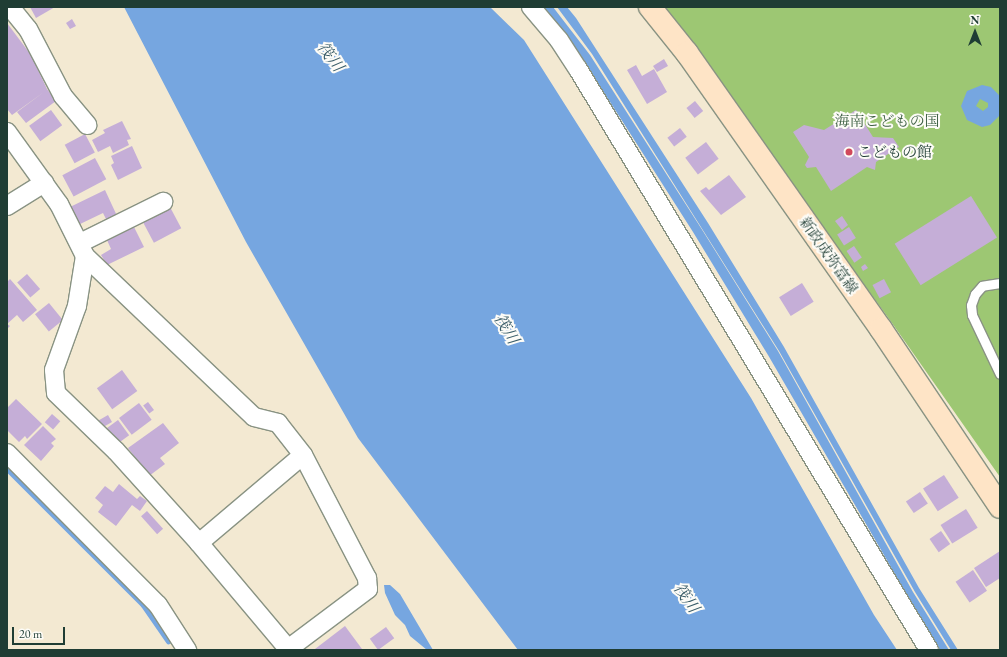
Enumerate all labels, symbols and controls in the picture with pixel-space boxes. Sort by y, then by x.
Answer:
north arrow [955,12,995,52]
text: N [971,13,979,27]
water label: 筏川 [313,38,347,76]
park label: 海南こどもの国 [835,112,939,130]
place label: こどもの館 [857,143,932,161]
marker: こどもの館 [844,147,854,157]
street label: 新政成弥富線 [796,213,862,297]
water label: 筏川 [490,310,522,348]
water label: 筏川 [669,579,703,617]
scale bar [14,619,67,645]
text: 20 m [19,626,42,642]

